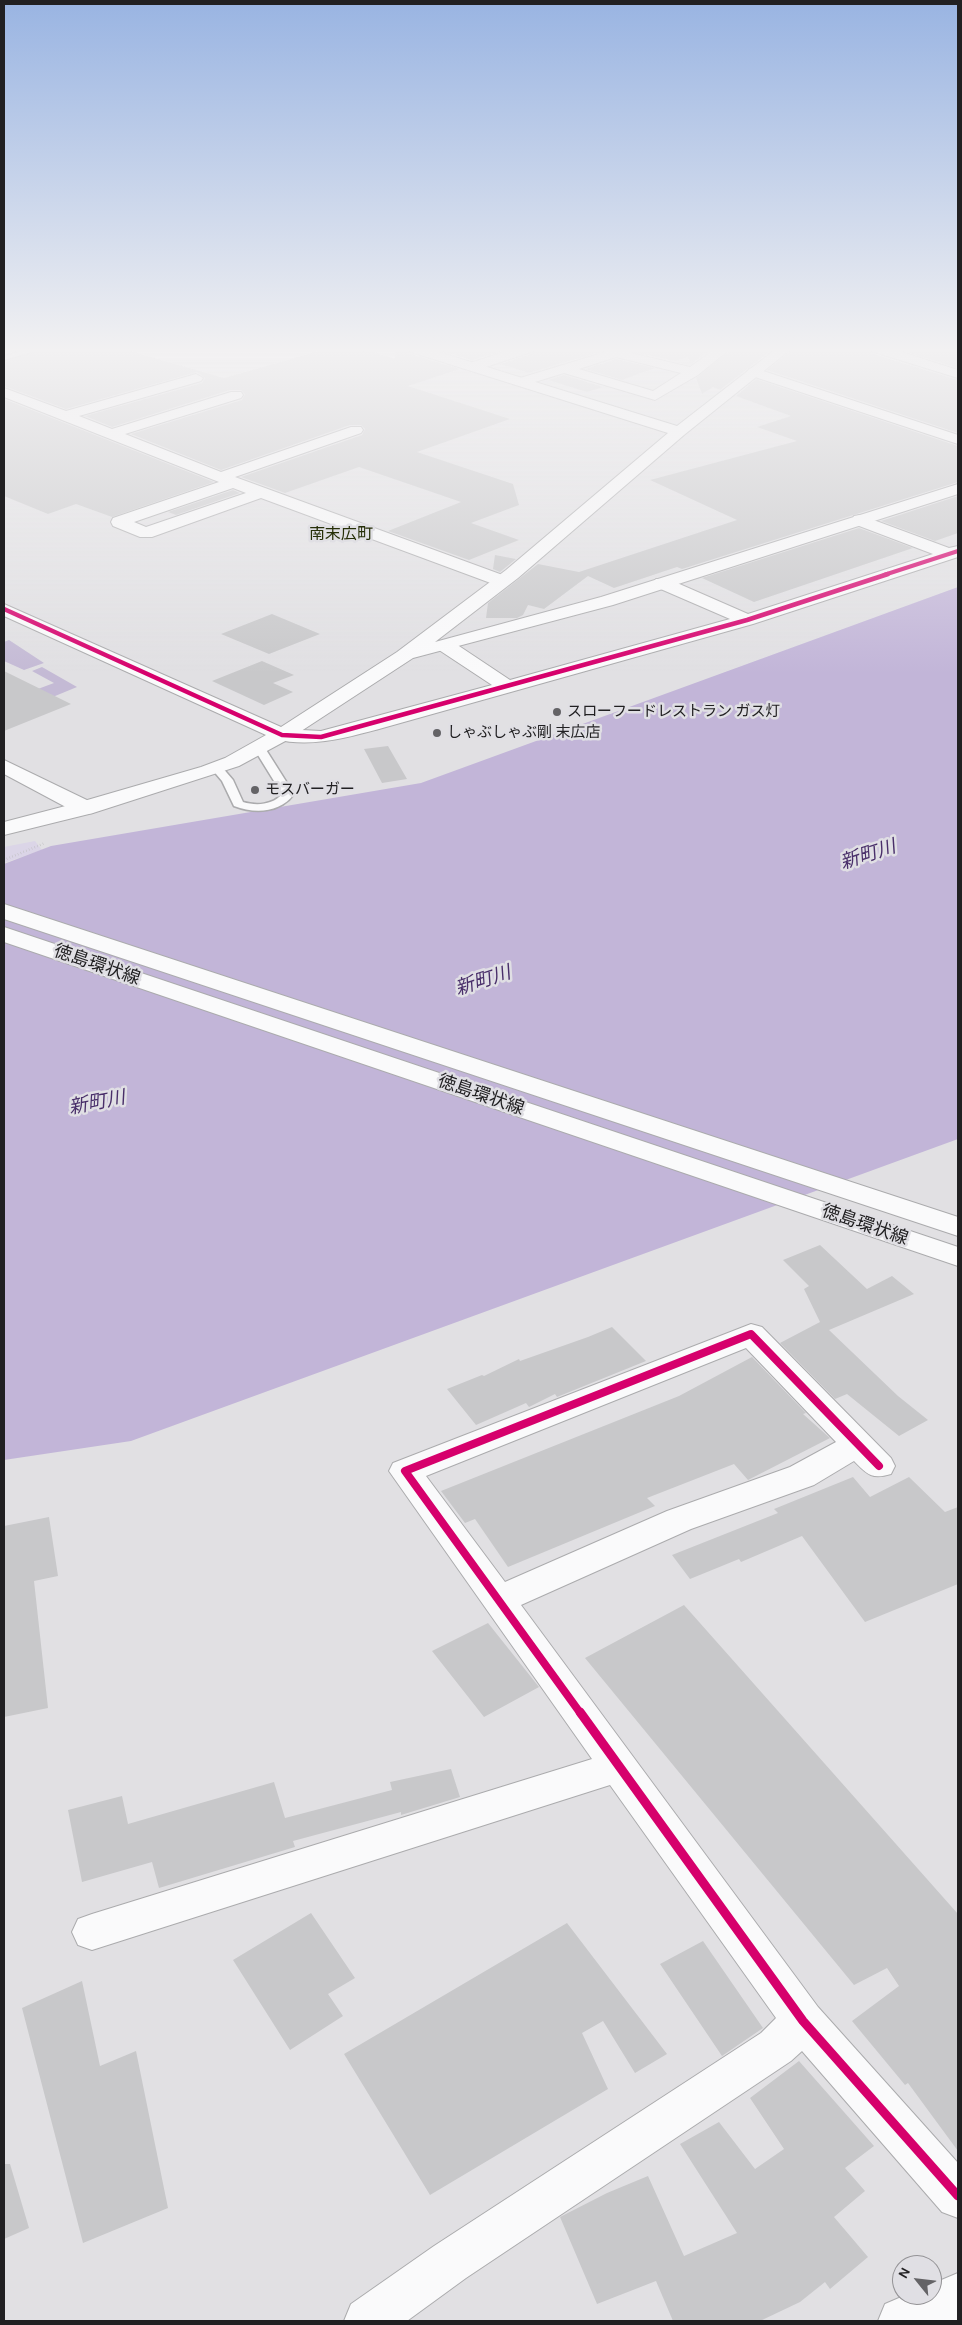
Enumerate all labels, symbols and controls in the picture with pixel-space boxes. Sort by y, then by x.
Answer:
district label: 南末広町 [309,524,373,544]
place label: スローフードレストラン ガス灯 [567,703,781,721]
marker: スローフードレストラン ガス灯 [551,706,563,718]
place label: しゃぶしゃぶ剛 末広店 [447,724,601,742]
marker: しゃぶしゃぶ剛 末広店 [431,727,443,739]
place label: モスバーガー [265,781,355,799]
marker: モスバーガー [249,784,261,796]
water label: 新町川 [837,835,899,875]
street label: 徳島環状線 [51,940,143,990]
water label: 新町川 [452,961,514,1001]
street label: 徳島環状線 [435,1070,527,1120]
water label: 新町川 [67,1086,127,1120]
street label: 徳島環状線 [819,1200,911,1250]
north arrow [892,2255,942,2305]
text: N [894,2264,914,2281]

